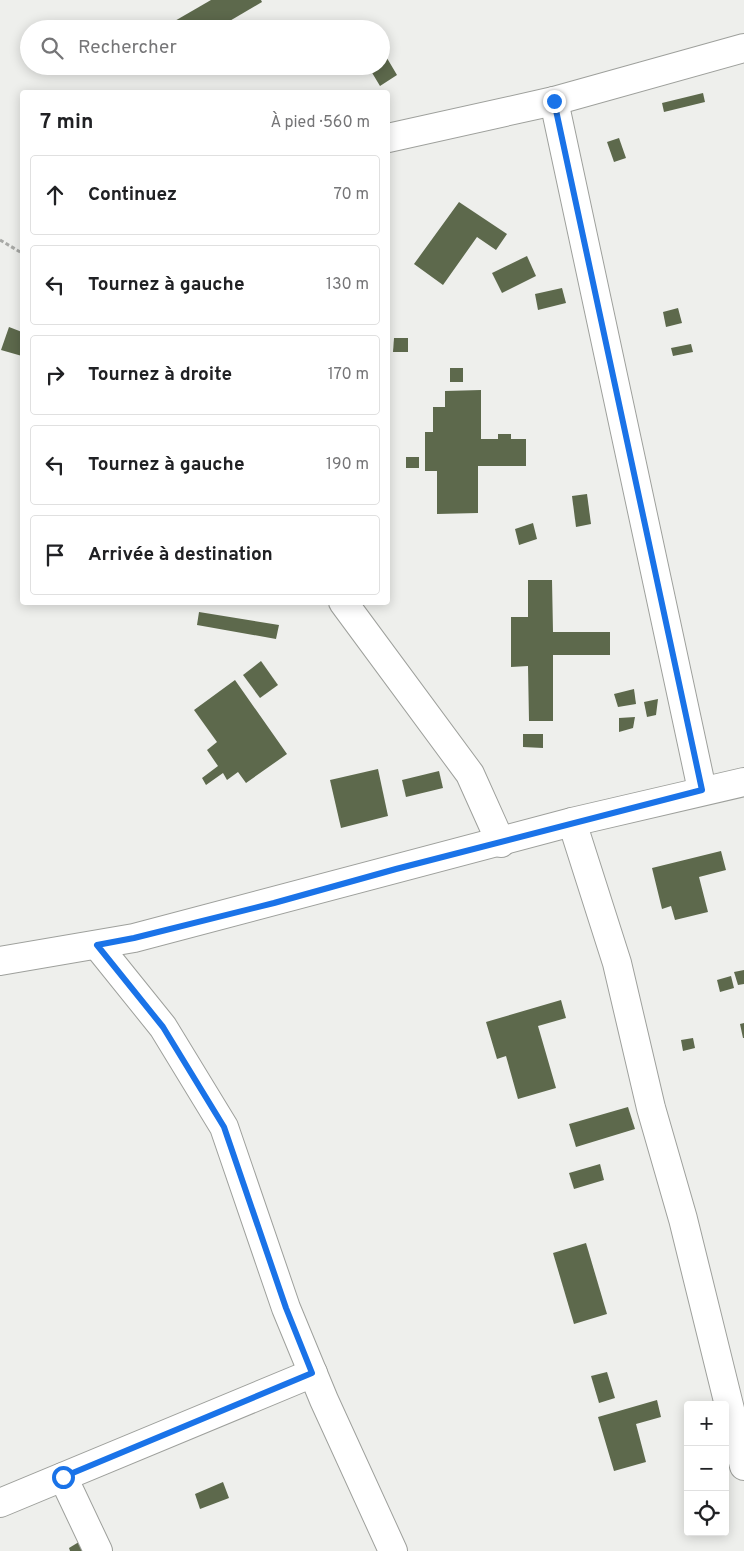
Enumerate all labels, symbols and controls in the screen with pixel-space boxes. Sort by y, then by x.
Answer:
search box [20,20,390,75]
icon: search [38,34,66,62]
text: Rechercher [78,36,177,60]
route end [543,90,566,113]
text: 7 min [40,109,93,136]
text: À pied · 560 m [270,113,370,133]
icon: ahead [41,181,69,209]
text: Continuez [88,183,177,207]
text: 70 m [334,185,369,205]
icon: left [41,271,69,299]
text: Tournez à gauche [88,273,245,297]
text: 130 m [326,275,369,295]
icon: right [41,361,69,389]
text: Tournez à droite [88,363,232,387]
text: 170 m [328,365,369,385]
icon: left [41,451,69,479]
text: Tournez à gauche [88,453,245,477]
text: 190 m [326,455,369,475]
icon: arrive [41,541,69,569]
text: Arrivée à destination [88,543,273,567]
map controls [684,1401,729,1536]
button: + [684,1401,729,1446]
button: − [684,1446,729,1491]
route start [52,1466,75,1489]
button: locate [684,1491,729,1536]

